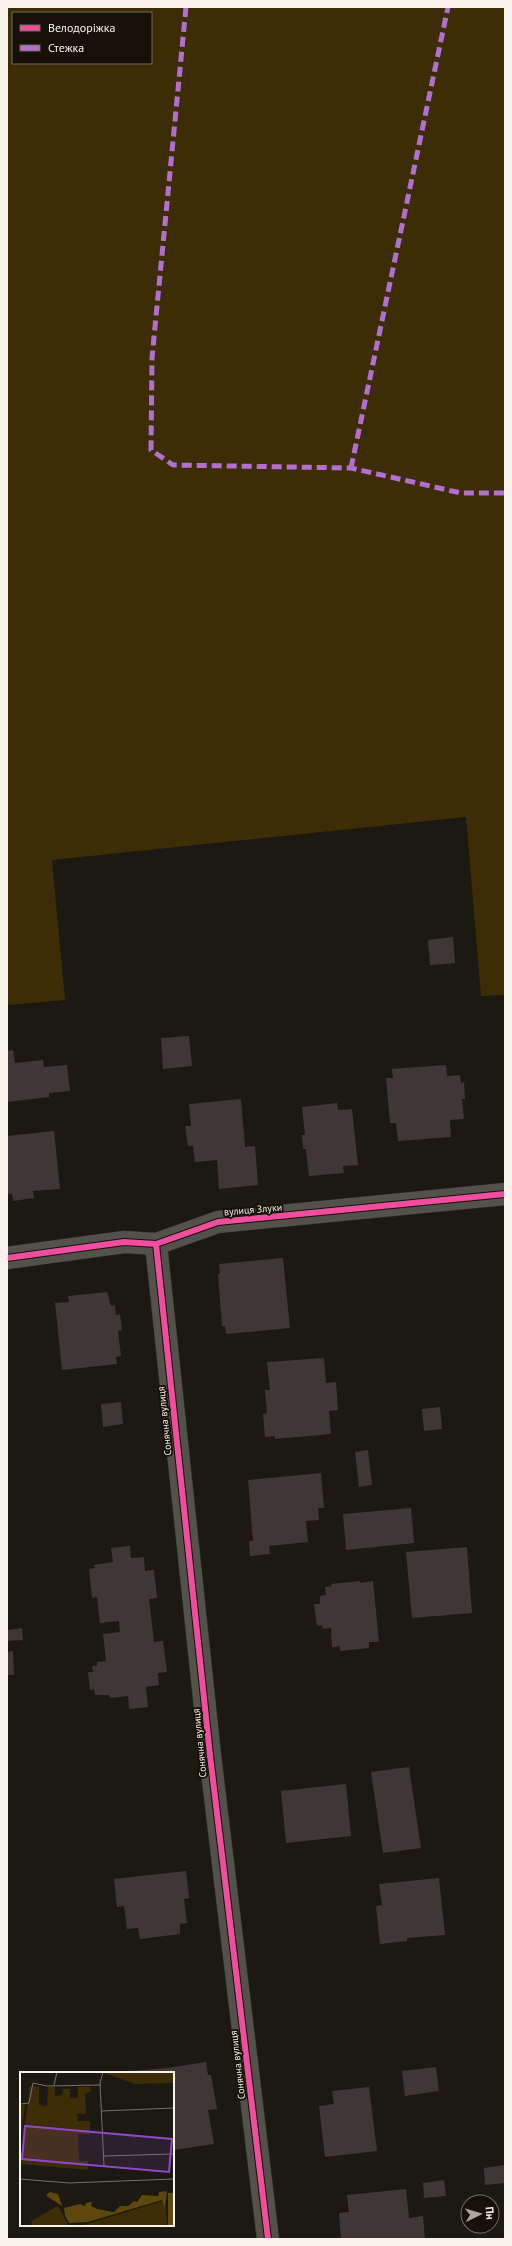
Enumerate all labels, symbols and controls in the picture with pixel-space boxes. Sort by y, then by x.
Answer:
legend [12,12,152,64]
text: Велодоріжка [48,20,116,35]
text: Стежка [48,40,84,55]
street label: вулиця Злуки [223,1200,283,1219]
street label: Сонячна вулиця [154,1386,175,1456]
street label: Сонячна вулиця [189,1708,210,1778]
street label: Сонячна вулиця [227,2030,248,2100]
inset map [20,2072,174,2226]
north arrow [460,2194,500,2234]
text: Пн [482,2206,498,2220]

